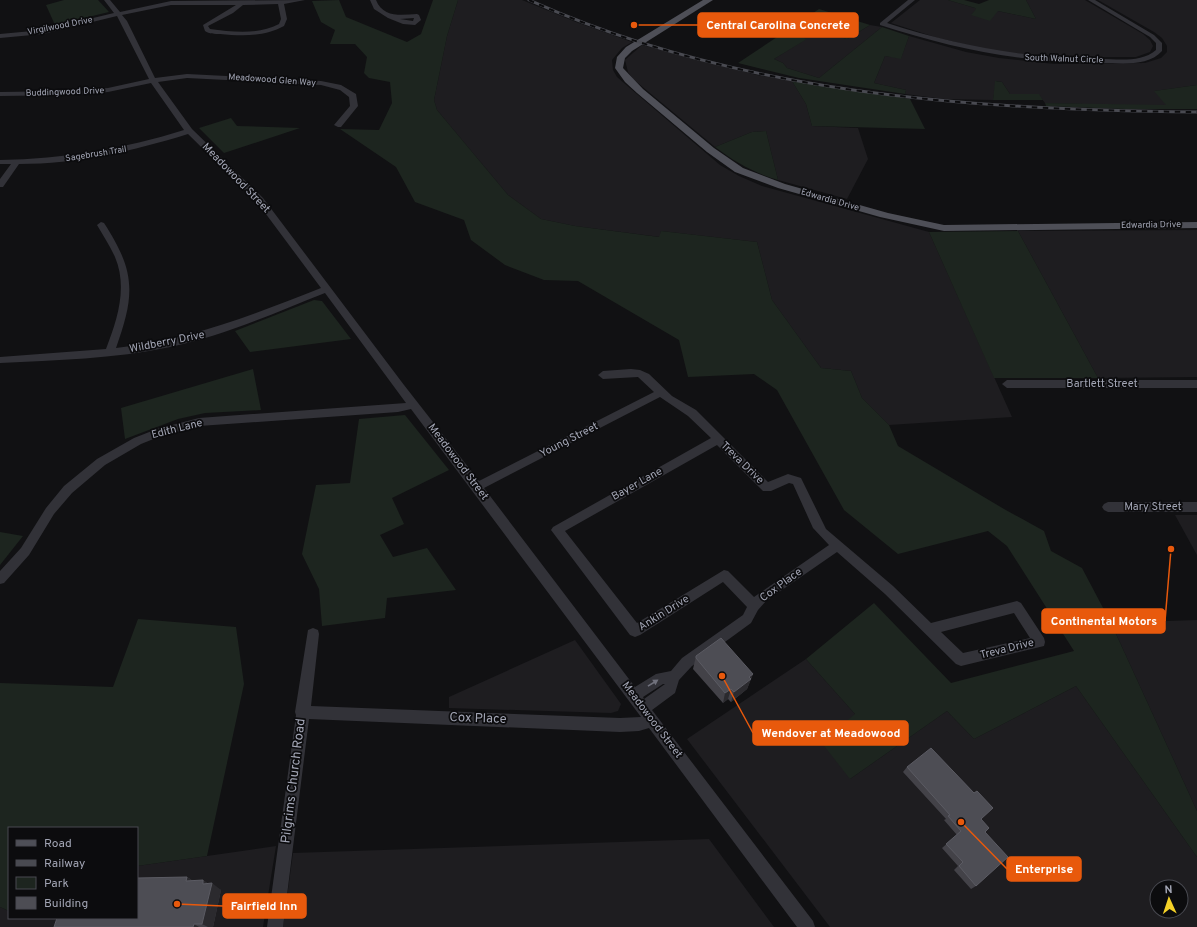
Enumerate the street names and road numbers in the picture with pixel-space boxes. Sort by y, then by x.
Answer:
street label: Virgilwood Drive [26,14,94,38]
street label: South Walnut Circle [1024,52,1104,66]
street label: Meadowood Glen Way [228,71,317,89]
street label: Buddingwood Drive [25,85,105,99]
street label: Meadowood Street [199,140,273,216]
street label: Sagebrush Trail [65,144,127,164]
street label: Edwardia Drive [800,186,861,214]
street label: Edwardia Drive [1121,219,1181,231]
street label: Wildberry Drive [128,328,206,356]
street label: Bartlett Street [1066,377,1138,391]
street label: Edith Lane [150,416,204,442]
street label: Young Street [537,419,601,461]
street label: Meadowood Street [425,421,491,503]
street label: Treva Drive [717,439,767,487]
street label: Bayer Lane [609,464,665,504]
street label: Mary Street [1124,500,1182,514]
street label: Cox Place [757,565,805,605]
street label: Ankin Drive [636,592,692,634]
street label: Treva Drive [979,636,1035,662]
street label: Meadowood Street [619,679,685,761]
street label: Cox Place [449,710,507,728]
street label: Pilgrims Church Road [278,718,310,844]

